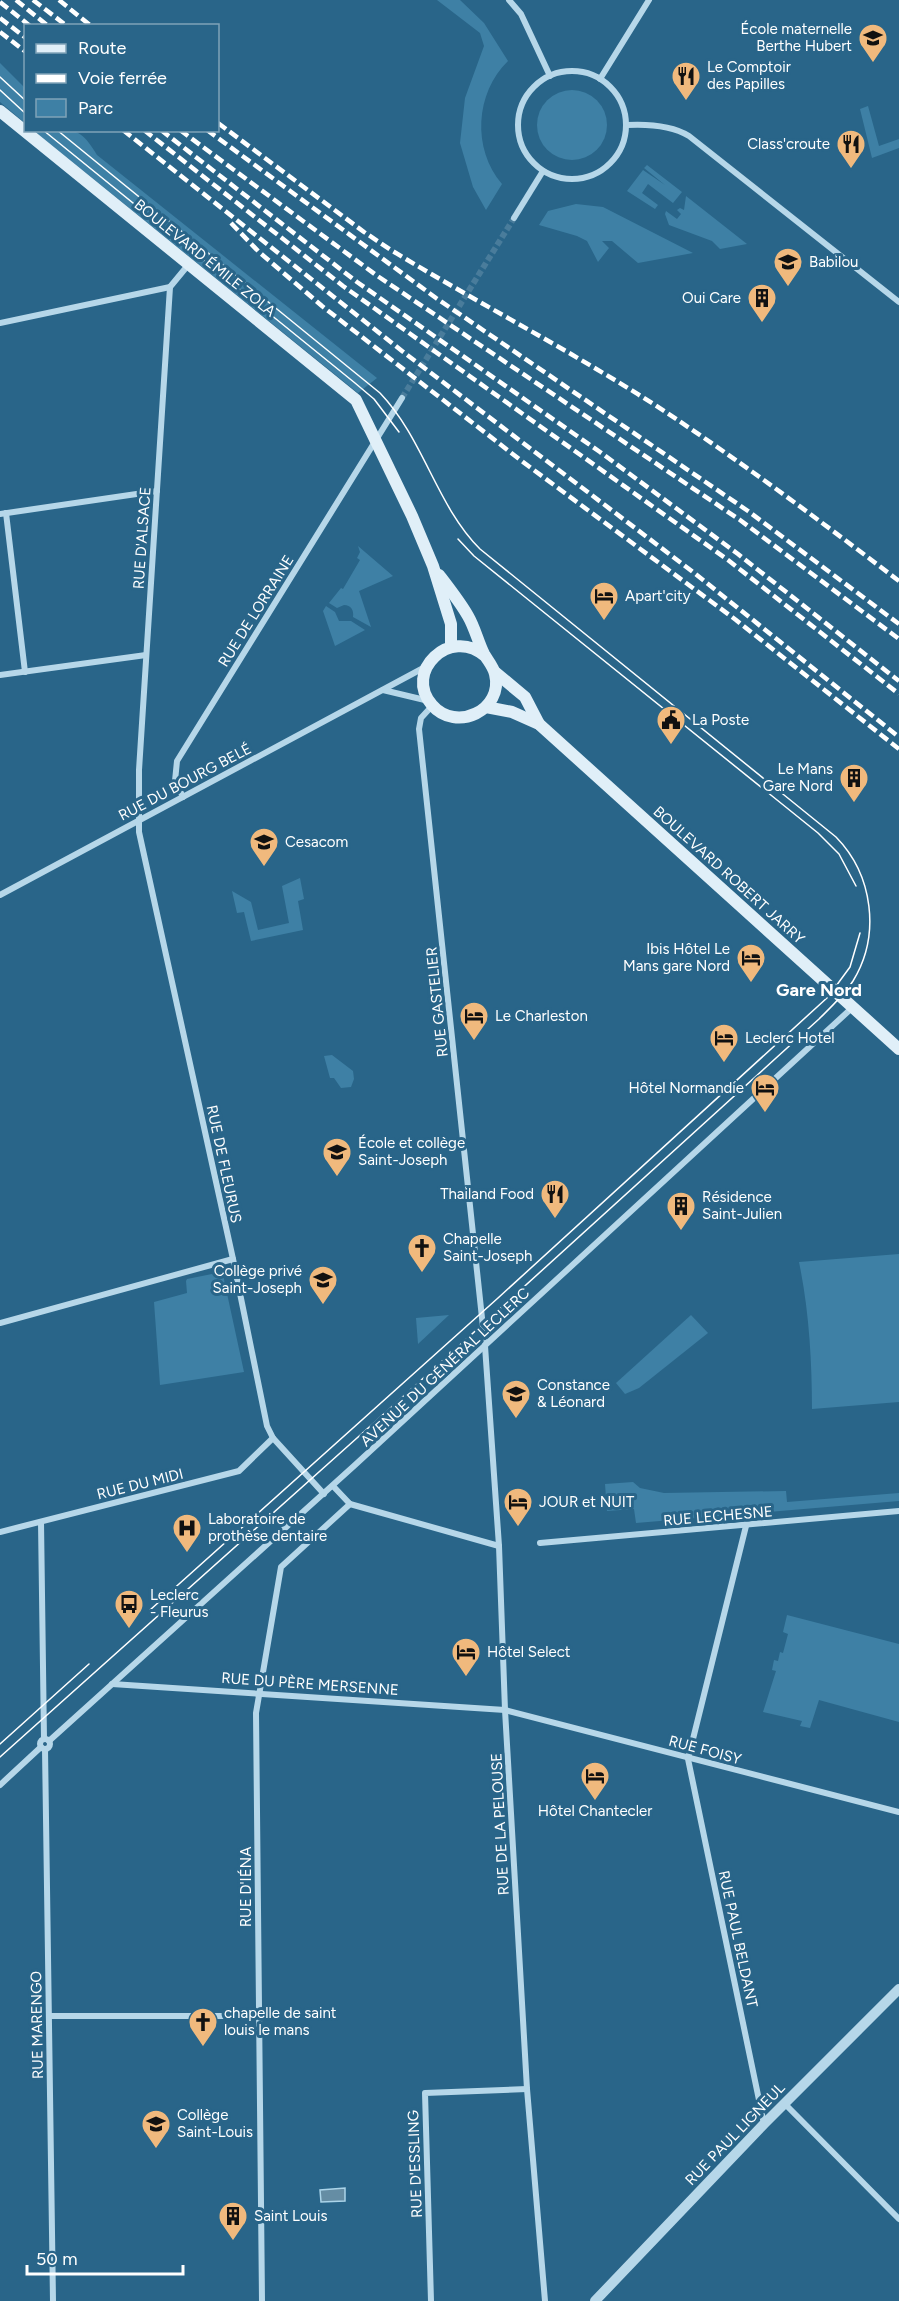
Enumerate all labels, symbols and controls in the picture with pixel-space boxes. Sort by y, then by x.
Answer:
place label: École maternelle Berthe Hubert [740,20,852,55]
school or university icon: École maternelle Berthe Hubert [857,22,889,64]
legend [24,24,219,132]
text: Route [78,37,127,59]
place label: Le Comptoir des Papilles [707,58,791,93]
restaurant icon: Le Comptoir des Papilles [670,60,702,102]
text: Voie ferrée [78,67,167,89]
text: Parc [78,97,114,119]
restaurant icon: Class'croute [835,128,867,170]
place label: Class'croute [747,135,830,153]
street label: BOULEVARD ÉMILE ZOLA [131,195,279,321]
school or university icon: Babilou [772,246,804,288]
place label: Babilou [809,253,858,271]
building icon: Oui Care [746,282,778,324]
place label: Oui Care [682,289,741,307]
street label: RUE D'ALSACE [129,486,155,590]
street label: RUE DE LORRAINE [214,552,298,670]
hotel icon: Apart'city [588,580,620,622]
place label: Apart'city [625,587,691,605]
public building icon: La Poste [655,704,687,746]
place label: La Poste [692,711,749,729]
street label: RUE DU BOURG BELÉ [116,739,254,825]
place label: Le Mans Gare Nord [763,760,833,795]
building icon: Le Mans Gare Nord [838,762,870,804]
street label: BOULEVARD ROBERT JARRY [650,802,808,948]
school or university icon: Cesacom [248,826,280,868]
place label: Cesacom [285,833,348,851]
place label: Ibis Hôtel Le Mans gare Nord [623,940,730,975]
hotel icon: Ibis Hôtel Le Mans gare Nord [735,942,767,984]
street label: RUE GASTELIER [422,946,452,1058]
district label: Gare Nord [776,979,862,1001]
hotel icon: Le Charleston [458,1000,490,1042]
place label: Le Charleston [495,1007,588,1025]
hotel icon: Leclerc Hotel [708,1022,740,1064]
place label: Leclerc Hotel [745,1029,835,1047]
hotel icon: Hôtel Normandie [749,1072,781,1114]
place label: Hôtel Normandie [629,1079,744,1097]
street label: RUE DE FLEURUS [203,1103,245,1225]
place label: École et collège Saint-Joseph [358,1134,465,1169]
school or university icon: École et collège Saint-Joseph [321,1136,353,1178]
restaurant icon: Thailand Food [539,1178,571,1220]
place label: Thailand Food [440,1185,534,1203]
place label: Résidence Saint-Julien [702,1188,782,1223]
building icon: Résidence Saint-Julien [665,1190,697,1232]
place label: Chapelle Saint-Joseph [443,1230,532,1265]
church icon: Chapelle Saint-Joseph [406,1232,438,1274]
place label: Collège privé Saint-Joseph [213,1262,302,1297]
school or university icon: Collège privé Saint-Joseph [307,1264,339,1306]
street label: AVENUE DU GÉNÉRAL LECLERC [357,1284,533,1450]
place label: Constance & Léonard [537,1376,610,1411]
school or university icon: Constance & Léonard [500,1378,532,1420]
street label: RUE DU MIDI [95,1465,185,1503]
hotel icon: JOUR et NUIT [502,1486,534,1528]
place label: JOUR et NUIT [539,1493,635,1511]
street label: RUE LECHESNE [662,1502,774,1530]
place label: Laboratoire de prothèse dentaire [208,1510,327,1545]
hospital icon: Laboratoire de prothèse dentaire [171,1512,203,1554]
place label: Leclerc - Fleurus [150,1586,208,1621]
bus stop icon: Leclerc - Fleurus [113,1588,145,1630]
hotel icon: Hôtel Select [450,1636,482,1678]
place label: Hôtel Select [487,1643,571,1661]
street label: RUE DU PÈRE MERSENNE [221,1669,399,1699]
street label: RUE FOISY [667,1732,743,1768]
street label: RUE DE LA PELOUSE [487,1752,513,1896]
hotel icon: Hôtel Chantecler [579,1760,611,1802]
place label: Hôtel Chantecler [538,1802,652,1820]
street label: RUE D'IÉNA [237,1847,255,1927]
street label: RUE PAUL BELDANT [715,1869,761,2010]
street label: RUE MARENGO [27,1971,47,2079]
place label: chapelle de saint louis le mans [224,2004,337,2039]
church icon: chapelle de saint louis le mans [187,2006,219,2048]
street label: RUE PAUL LIGNEUL [681,2079,789,2189]
place label: Collège Saint-Louis [177,2106,253,2141]
school or university icon: Collège Saint-Louis [140,2108,172,2150]
street label: RUE D'ESSLING [404,2110,426,2218]
building icon: Saint Louis [217,2200,249,2242]
place label: Saint Louis [254,2207,327,2225]
scale bar [27,2238,183,2276]
text: 50 m [36,2248,78,2270]

